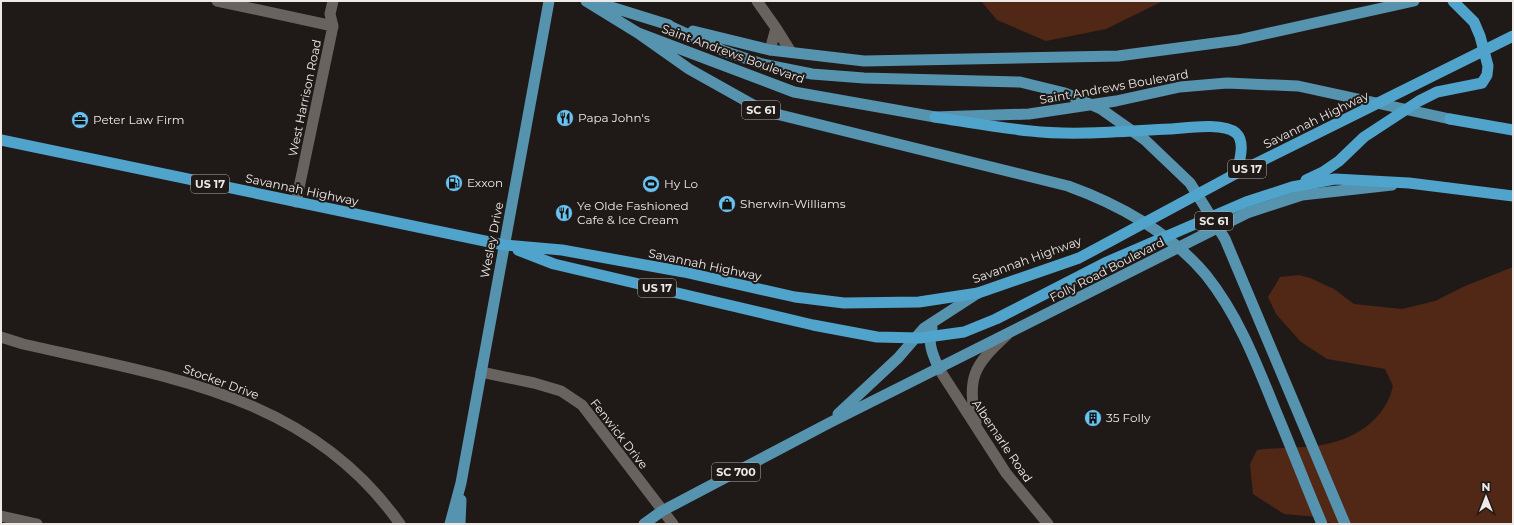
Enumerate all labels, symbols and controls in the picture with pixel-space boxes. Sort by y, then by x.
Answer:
street label: Saint Andrews Boulevard [660,21,807,86]
street label: West Harrison Road [285,38,324,158]
street label: Saint Andrews Boulevard [1038,66,1190,107]
street label: Savannah Highway [1261,87,1371,152]
road number: SC 61 [742,101,780,119]
restaurant icon: Papa John's [555,108,575,128]
office icon: Peter Law Firm [70,110,90,130]
place label: Papa John's [578,110,650,125]
place label: Peter Law Firm [93,112,185,127]
road number: US 17 [1228,160,1266,178]
street label: Savannah Highway [244,170,360,209]
fuel station icon: Exxon [444,173,464,193]
sports icon: Hy Lo [641,174,661,194]
road number: US 17 [191,175,229,193]
place label: Exxon [467,175,503,190]
place label: Hy Lo [664,176,698,191]
shop icon: Sherwin-Williams [717,194,737,214]
place label: Sherwin-Williams [740,196,846,211]
place label: Ye Olde Fashioned Cafe & Ice Cream [577,198,689,227]
street label: Wesley Drive [477,201,506,279]
restaurant icon: Ye Olde Fashioned Cafe & Ice Cream [554,203,574,223]
road number: SC 61 [1195,212,1233,230]
street label: Savannah Highway [970,233,1084,286]
street label: Folly Road Boulevard [1047,234,1167,305]
street label: Savannah Highway [647,245,763,284]
road number: US 17 [638,279,676,297]
street label: Stocker Drive [181,361,261,402]
street label: Fenwick Drive [587,396,651,472]
street label: Albemarle Road [969,396,1036,485]
building icon: 35 Folly [1083,408,1103,428]
place label: 35 Folly [1106,410,1151,425]
road number: SC 700 [712,463,760,481]
north arrow [1466,477,1506,517]
text: N [1482,480,1490,494]

